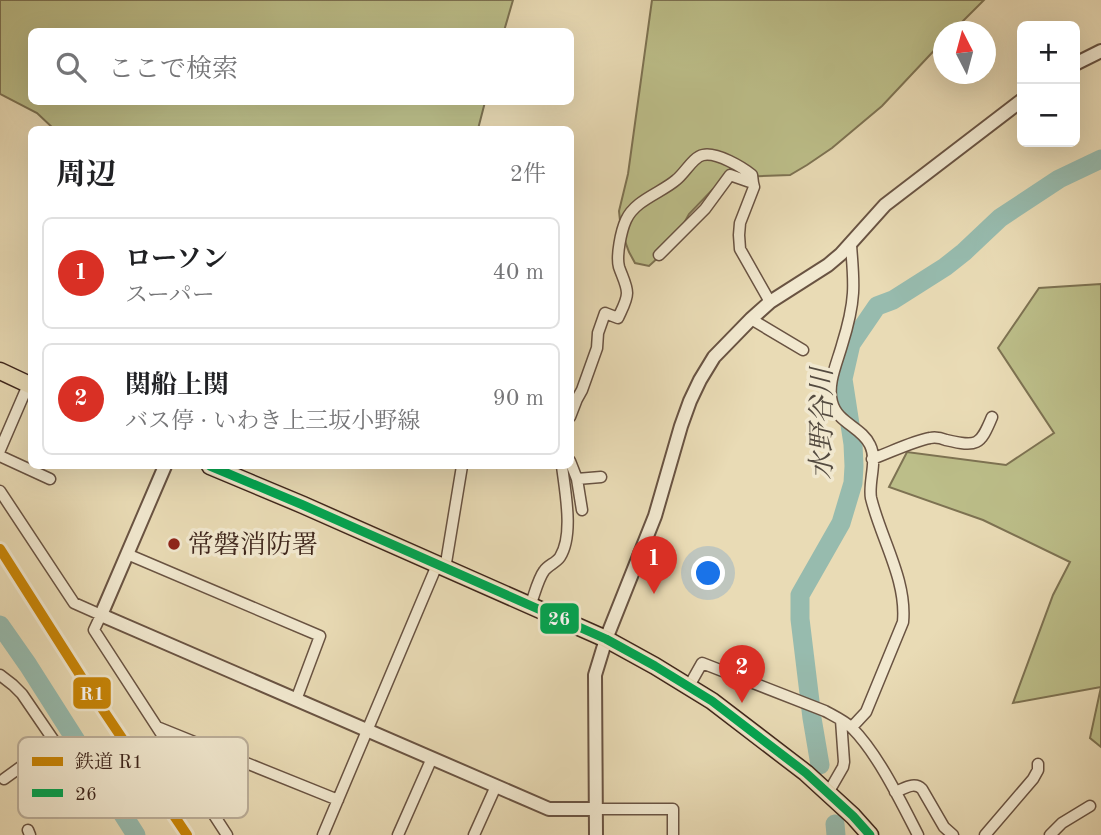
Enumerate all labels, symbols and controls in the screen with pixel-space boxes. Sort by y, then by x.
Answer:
north arrow [933,21,996,84]
map controls [1017,21,1080,147]
button: + [1017,21,1080,84]
search box [28,28,574,105]
icon: search [52,48,90,86]
text: ここで検索 [108,57,238,83]
button: − [1017,84,1080,147]
text: 周辺 [56,161,116,191]
text: 2件 [510,163,546,186]
text: ローソン [125,247,228,273]
text: 1 [74,261,88,284]
text: 40 m [493,261,544,284]
text: スーパー [125,284,215,307]
water label: 水野谷川 [807,365,838,480]
text: 関船上関 [125,373,229,399]
text: 2 [74,387,88,410]
text: 90 m [493,387,544,410]
text: バス停 · いわき上三坂小野線 [125,410,420,433]
place label: 常磐消防署 [188,531,318,559]
marker: 常磐消防署 [166,536,182,552]
pin: 1 [631,536,677,594]
your location [691,556,725,590]
line badge: 26 [539,602,580,635]
text: 26 [548,611,570,630]
pin: 2 [719,645,765,703]
line badge: R1 [72,676,112,710]
text: R1 [80,686,104,705]
legend [18,737,248,818]
text: 鉄道 R1 [75,751,143,773]
text: 26 [75,786,97,805]

